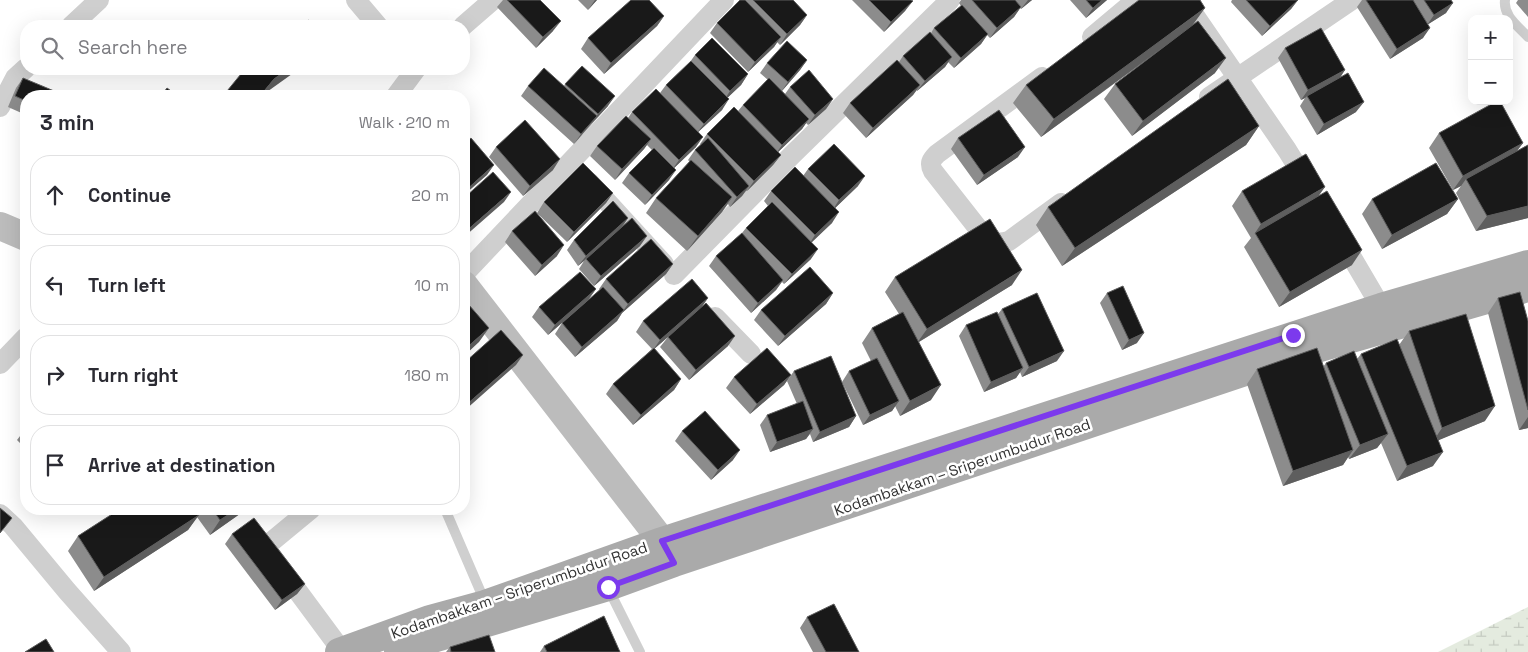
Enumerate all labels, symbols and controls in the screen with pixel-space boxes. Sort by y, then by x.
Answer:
map controls [1468,15,1513,105]
button: + [1468,15,1513,60]
search box [20,20,470,75]
icon: search [38,34,66,62]
text: Search here [78,35,188,60]
button: − [1468,60,1513,105]
text: 3 min [40,109,95,136]
text: Walk · 210 m [359,112,450,133]
icon: ahead [41,181,69,209]
text: Continue [88,183,171,208]
text: 20 m [411,185,449,206]
icon: left [41,271,69,299]
text: Turn left [88,273,166,298]
text: 10 m [414,275,449,296]
route end [1282,324,1305,347]
icon: right [41,361,69,389]
text: Turn right [88,363,178,388]
text: 180 m [404,365,449,386]
street label: Kodambakkam – Sriperumbudur Road [831,414,1093,520]
icon: arrive [41,451,69,479]
text: Arrive at destination [88,453,276,478]
street label: Kodambakkam – Sriperumbudur Road [388,537,650,643]
route start [597,576,620,599]

